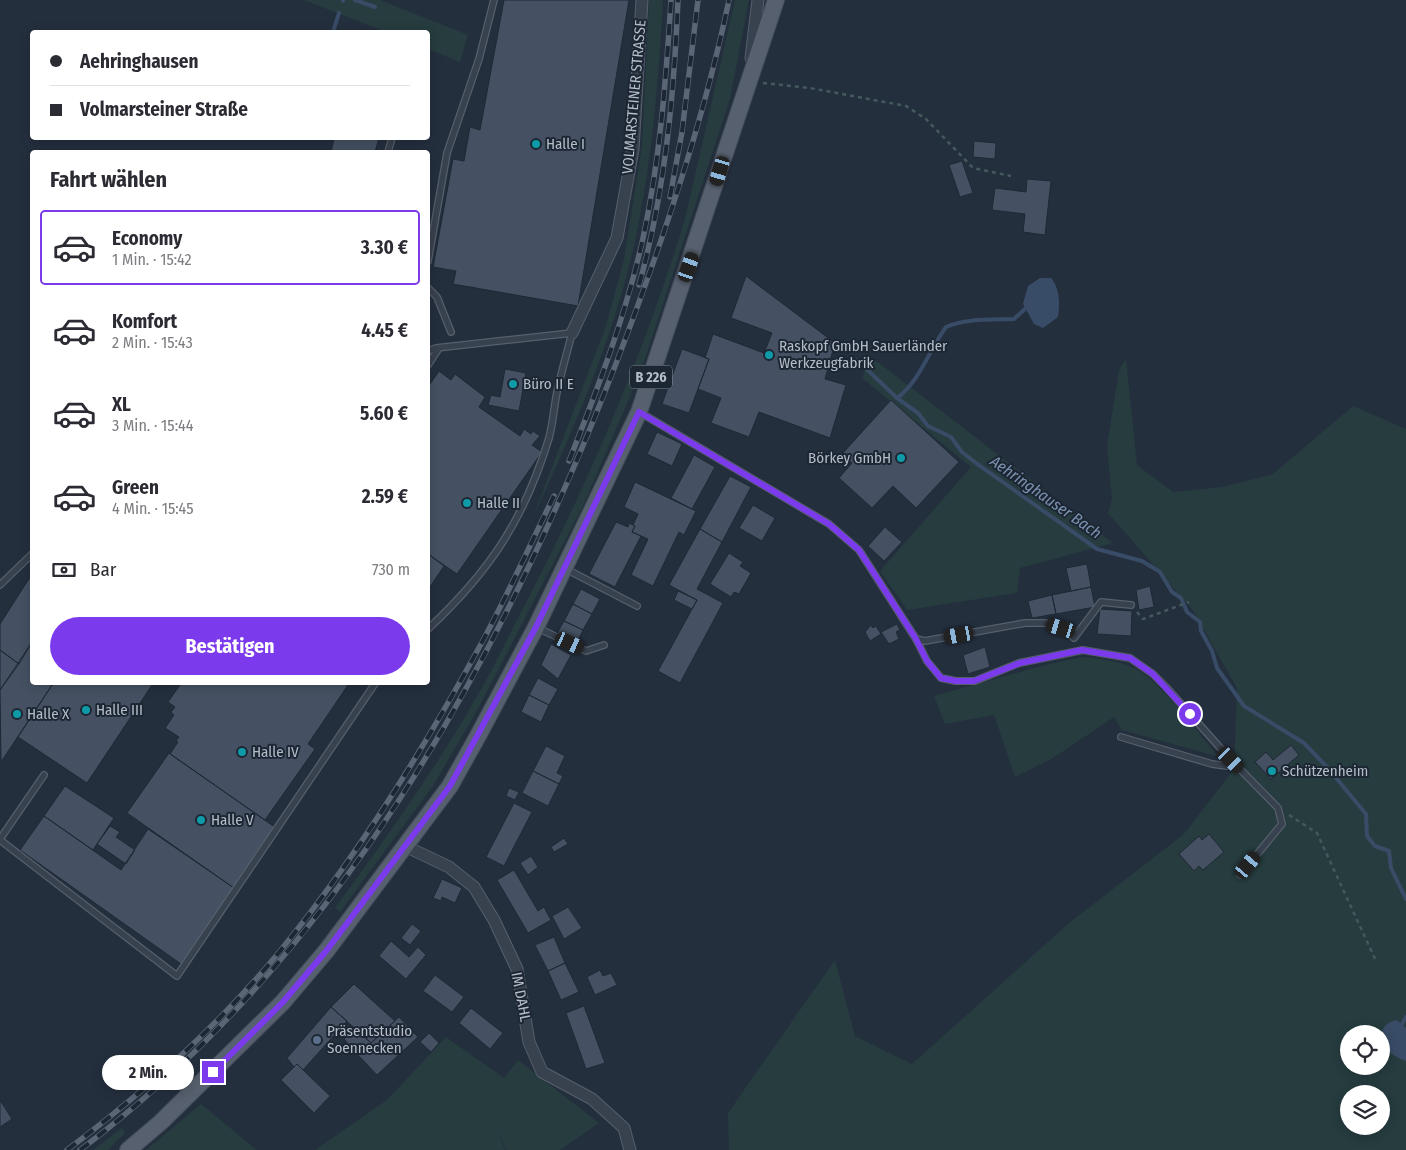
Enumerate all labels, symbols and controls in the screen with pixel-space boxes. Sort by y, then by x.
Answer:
street label: VOLMARSTEINER STRASSE [618,19,650,175]
text: Aehringhausen [80,50,198,73]
text: Volmarsteiner Straße [80,98,248,121]
place label: Halle I [546,135,585,153]
marker: Halle I [530,138,542,150]
car [708,154,731,188]
text: Fahrt wählen [50,166,167,193]
icon: car [52,225,97,270]
text: Economy [112,227,182,250]
text: 3.30 € [361,236,408,259]
text: 1 Min. · 15:42 [112,250,192,269]
car [677,250,700,284]
icon: car [52,308,97,353]
text: Komfort [112,310,177,333]
text: 4.45 € [361,319,408,342]
text: 2 Min. · 15:43 [112,333,193,352]
place label: Raskopf GmbH Sauerländer Werkzeugfabrik [779,337,948,372]
marker: Raskopf GmbH Sauerländer Werkzeugfabrik [763,349,775,361]
road number: B 226 [630,366,672,388]
place label: Büro II E [523,375,574,393]
marker: Büro II E [507,378,519,390]
icon: car [52,391,97,436]
text: XL [112,393,131,416]
text: 5.60 € [360,402,408,425]
text: 3 Min. · 15:44 [112,416,194,435]
place label: Börkey GmbH [808,449,891,467]
water label: Aehringhauser Bach [986,451,1105,542]
marker: Börkey GmbH [895,452,907,464]
icon: car [52,474,97,519]
text: Green [112,476,159,499]
text: 2.59 € [362,485,408,508]
place label: Halle II [477,494,520,512]
marker: Halle II [461,497,473,509]
text: 4 Min. · 15:45 [112,499,193,518]
icon: cash [50,556,78,584]
text: Bar [90,558,116,581]
text: 730 m [372,560,410,579]
car [1044,616,1077,640]
button: Bestätigen [50,617,410,675]
car [942,625,975,645]
car [553,630,586,656]
place label: Halle III [96,701,143,719]
route start [1179,703,1201,725]
marker: Halle III [80,704,92,716]
place label: Halle X [27,705,70,723]
marker: Halle X [11,708,23,720]
place label: Halle IV [252,743,299,761]
car [1215,744,1246,776]
marker: Halle IV [236,746,248,758]
place label: Schützenheim [1282,762,1368,780]
marker: Schützenheim [1266,765,1278,777]
place label: Halle V [211,811,254,829]
marker: Halle V [195,814,207,826]
car [1232,849,1263,881]
street label: IM DAHL [507,971,535,1024]
place label: Präsentstudio Soennecken [327,1022,412,1057]
map controls [1340,1025,1390,1135]
button: locate [1340,1025,1390,1075]
marker: Präsentstudio Soennecken [311,1034,323,1046]
callout: 2 Min. [103,1054,196,1090]
route end [202,1061,224,1083]
text: 2 Min. [129,1063,167,1082]
button: layers [1340,1085,1390,1135]

